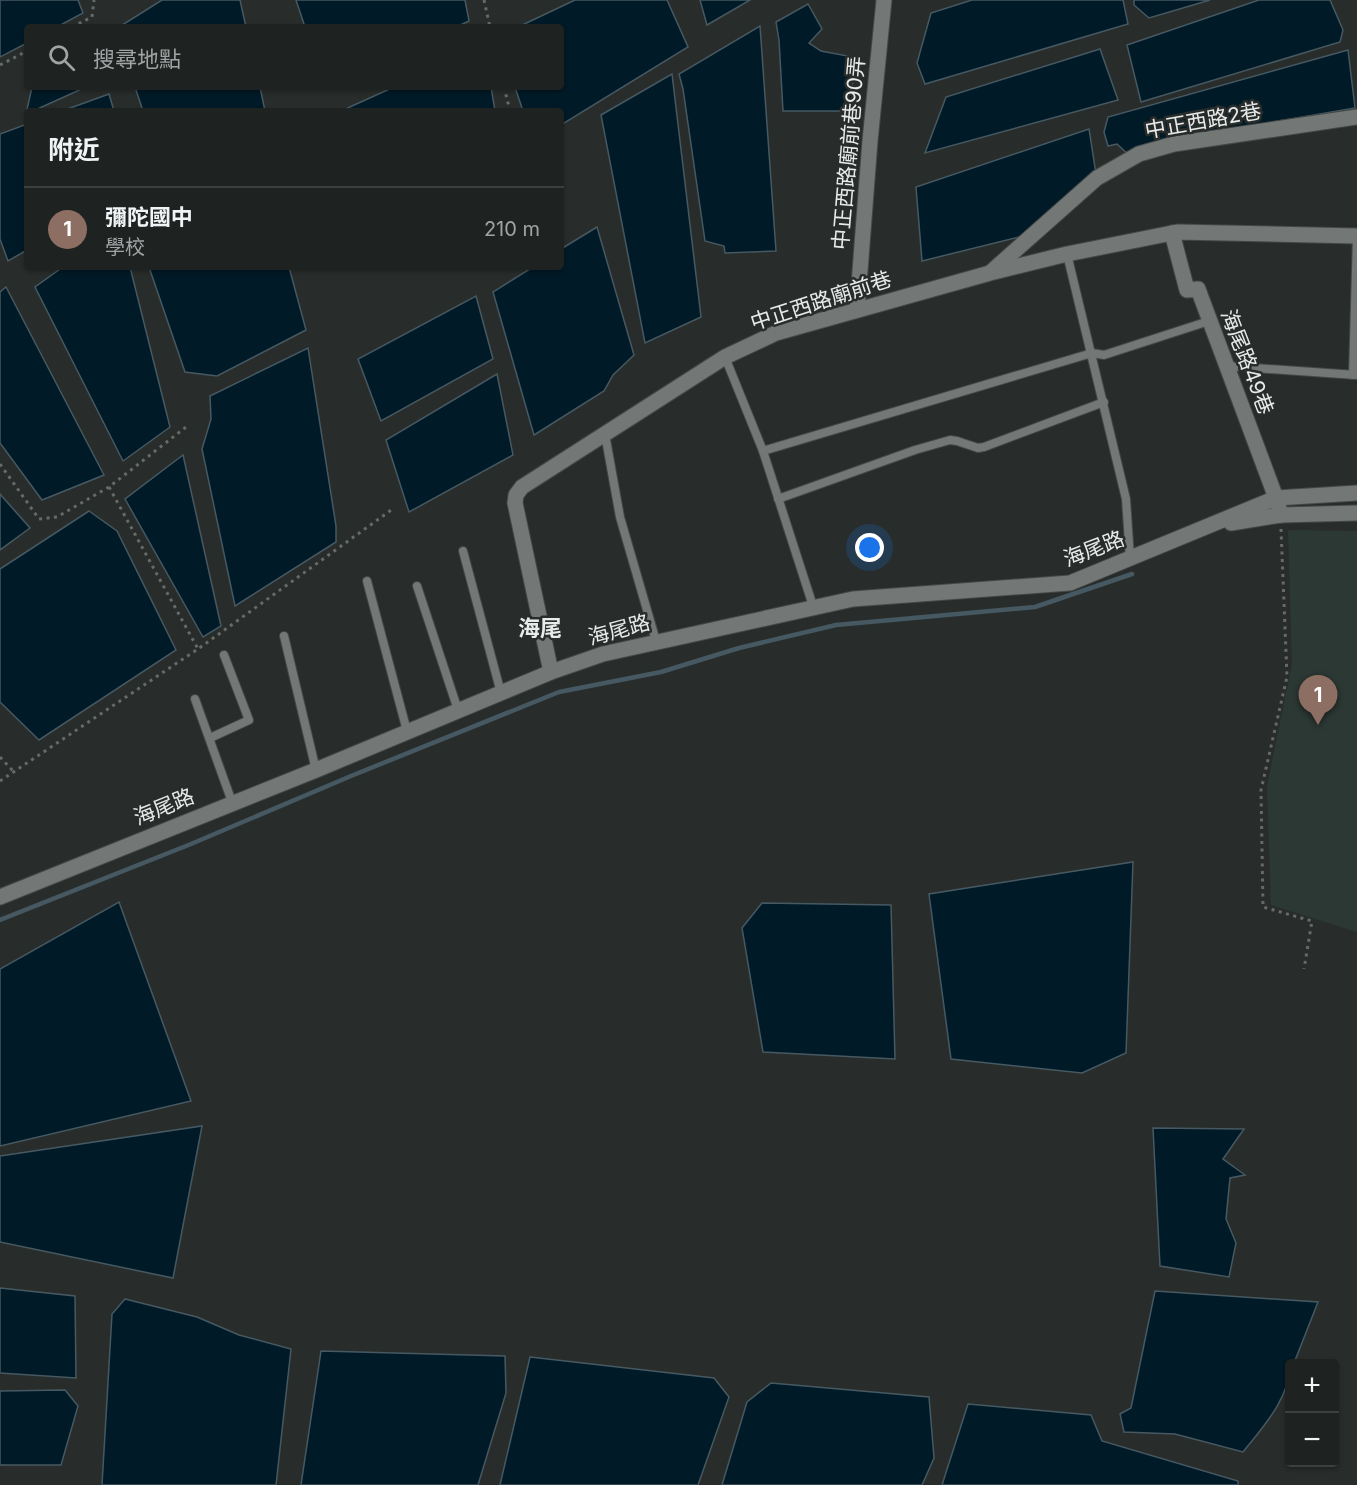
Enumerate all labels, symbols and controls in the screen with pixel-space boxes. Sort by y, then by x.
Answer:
search box [24,24,564,90]
icon: search [45,41,78,74]
text: 搜尋地點 [93,46,181,72]
street label: 中正西路廟前巷90弄 [828,55,869,251]
street label: 中正西路2巷 [1143,98,1263,143]
text: 附近 [48,134,100,165]
text: 彌陀國中 [105,204,193,230]
text: 1 [63,217,72,241]
text: 210 m [484,217,540,241]
text: 學校 [105,235,145,259]
street label: 中正西路廟前巷 [747,266,895,335]
street label: 海尾路49巷 [1216,306,1279,418]
street label: 海尾路 [1060,526,1128,571]
your location [855,533,884,562]
street label: 海尾路 [585,609,653,650]
district label: 海尾 [518,615,562,641]
pin: 1 [1298,676,1338,725]
street label: 海尾路 [130,783,198,830]
map controls [1285,1359,1339,1467]
button: + [1285,1359,1339,1413]
button: − [1285,1413,1339,1467]

